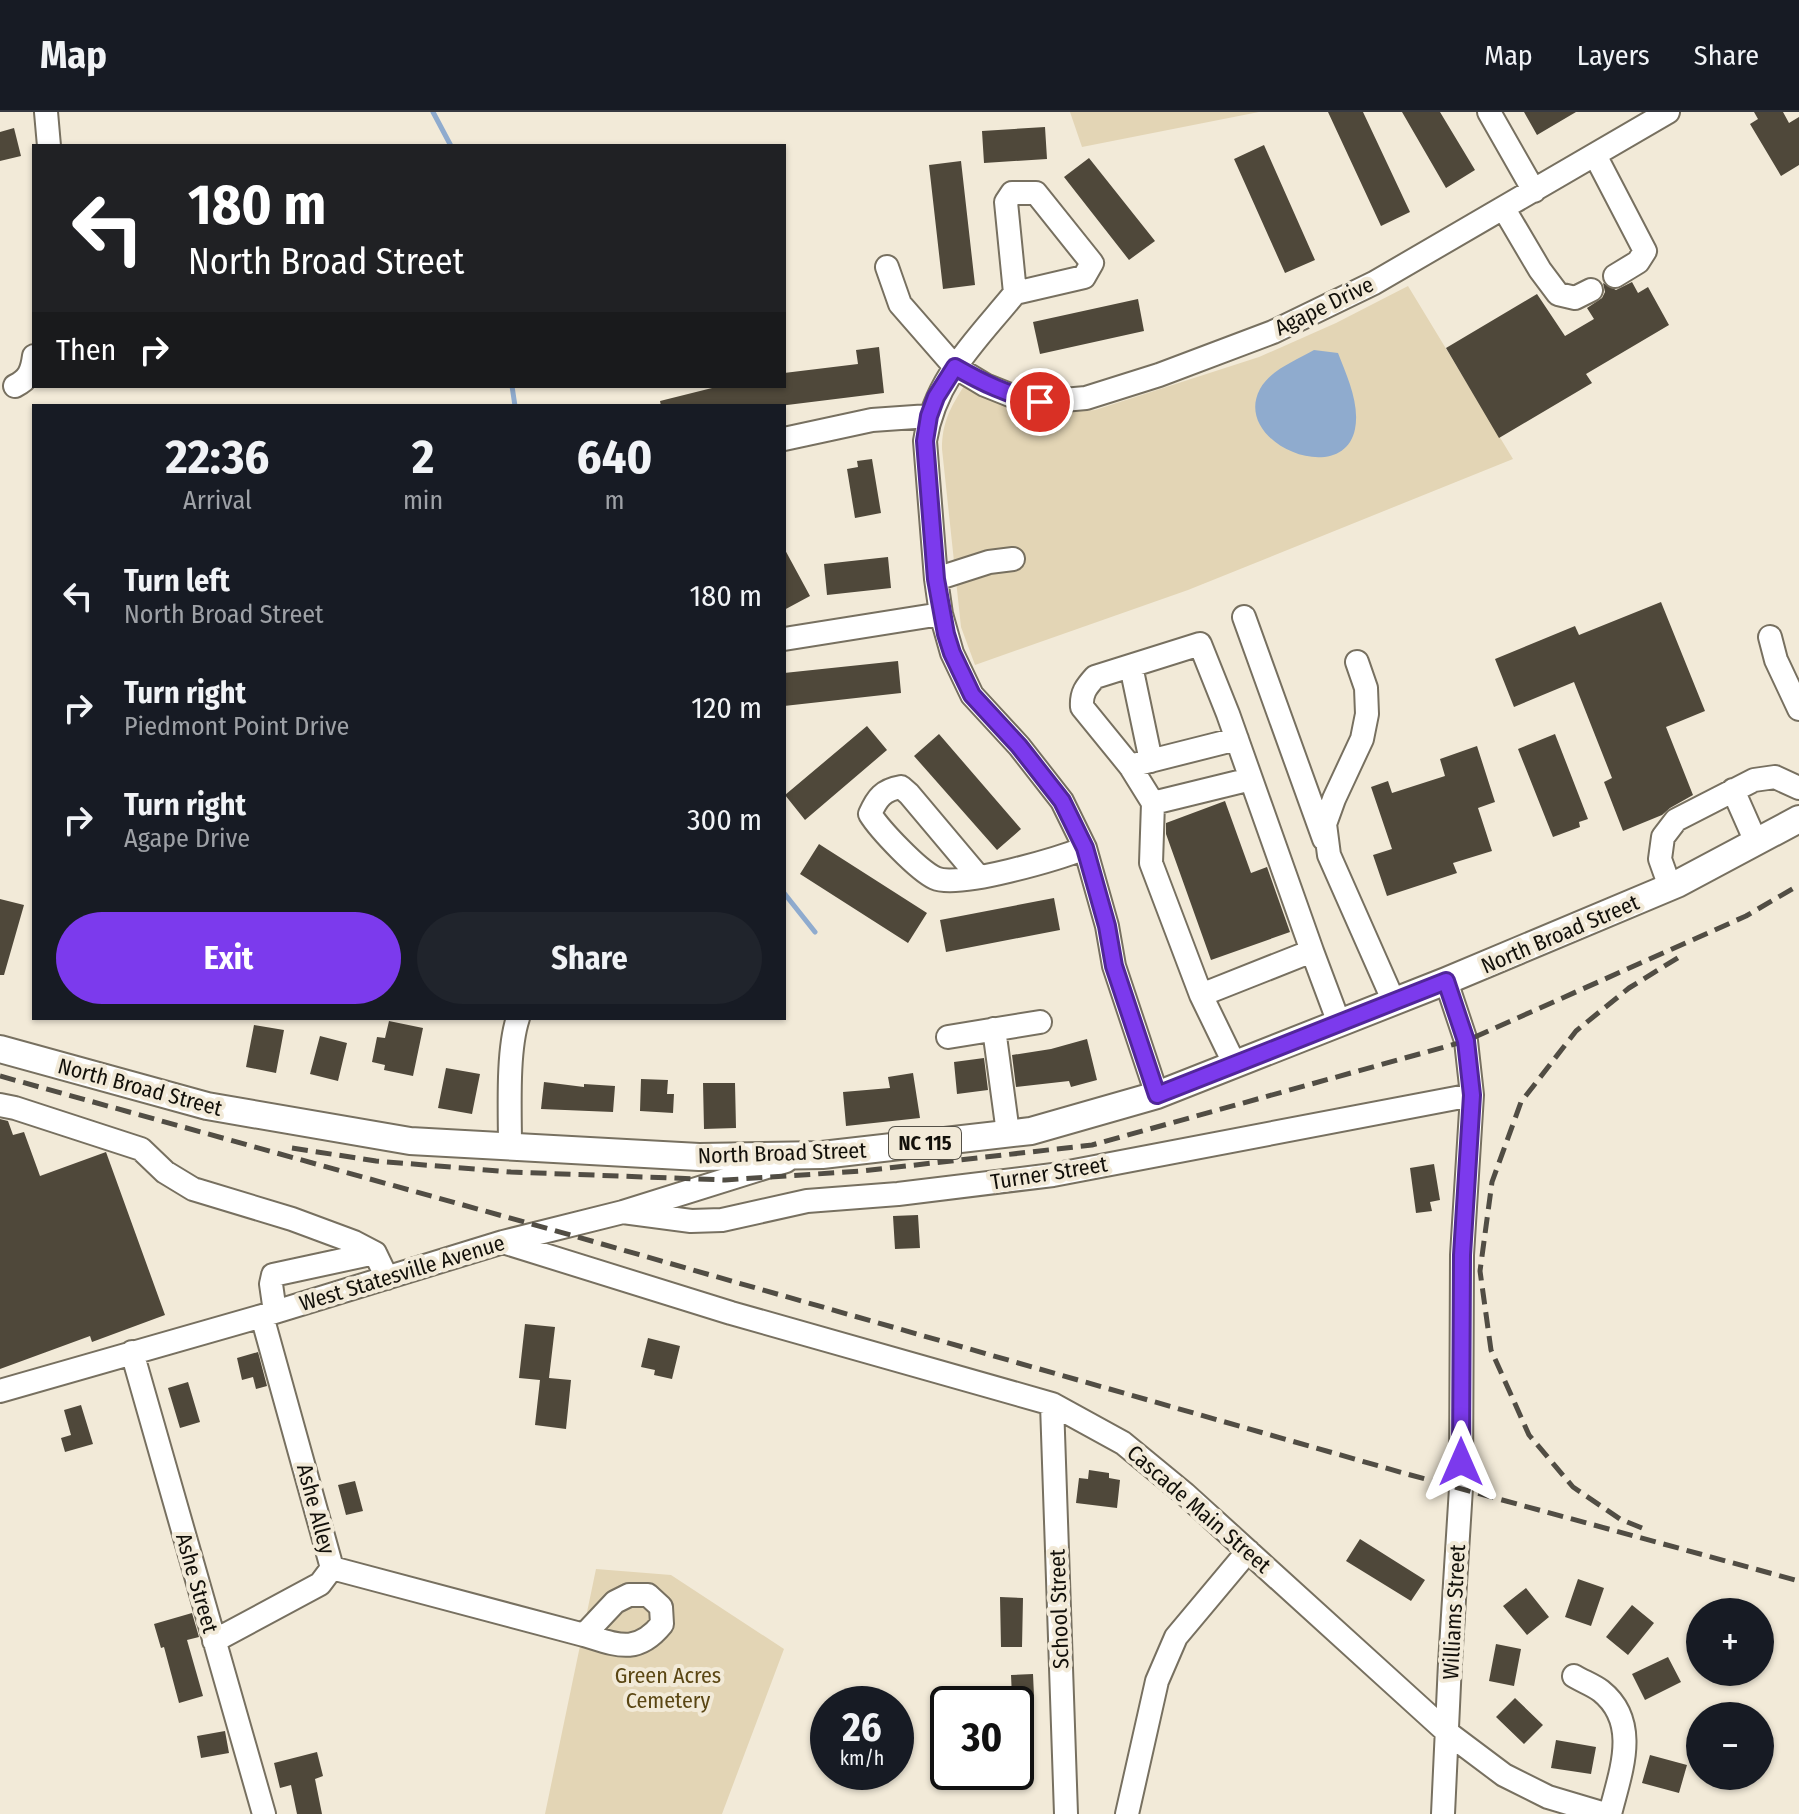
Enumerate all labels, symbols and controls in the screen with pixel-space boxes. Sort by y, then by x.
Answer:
text: Map [40,32,107,78]
text: Map [1484,39,1533,72]
text: Layers [1577,39,1650,72]
text: Share [1694,39,1759,72]
text: 180 m [188,172,326,239]
icon: left [56,176,160,280]
text: North Broad Street [188,240,464,284]
street label: Agape Drive [1270,271,1378,341]
icon: right [132,328,176,372]
text: Then [56,332,116,368]
pin [1006,368,1074,436]
icon: arrive [1018,380,1062,424]
text: 22:36 [165,428,269,486]
text: 2 [412,428,434,486]
text: 640 [577,428,653,486]
text: Arrival [183,485,252,516]
text: min [403,485,443,516]
text: m [605,485,625,516]
text: Turn left [124,563,230,599]
icon: left [56,574,100,618]
text: 180 m [690,578,762,614]
text: North Broad Street [124,599,324,630]
text: Turn right [124,675,246,711]
icon: right [56,686,100,730]
text: 120 m [691,690,762,726]
text: Piedmont Point Drive [124,711,349,742]
text: Turn right [124,787,246,823]
icon: right [56,798,100,842]
text: 300 m [687,802,762,838]
text: Agape Drive [124,823,250,854]
street label: North Broad Street [1477,888,1644,979]
button: Exit [56,912,401,1004]
button: Share [417,912,762,1004]
street label: North Broad Street [55,1052,226,1122]
road number: NC 115 [889,1127,961,1159]
street label: North Broad Street [697,1137,868,1169]
street label: Turner Street [989,1150,1110,1196]
street label: West Statesville Avenue [296,1229,508,1317]
position arrow [1419,1420,1503,1504]
street label: Cascade Main Street [1122,1439,1277,1579]
street label: Ashe Alley [291,1461,341,1557]
street label: Ashe Street [170,1530,224,1637]
street label: Williams Street [1437,1543,1471,1680]
street label: School Street [1043,1548,1075,1670]
map controls [1686,1598,1774,1790]
button: + [1686,1598,1774,1686]
park label: Green Acres Cemetery [615,1662,721,1714]
speed limit sign: 30 [930,1686,1034,1790]
button: − [1686,1702,1774,1790]
text: 26 [842,1704,882,1752]
text: km/h [840,1746,884,1770]

